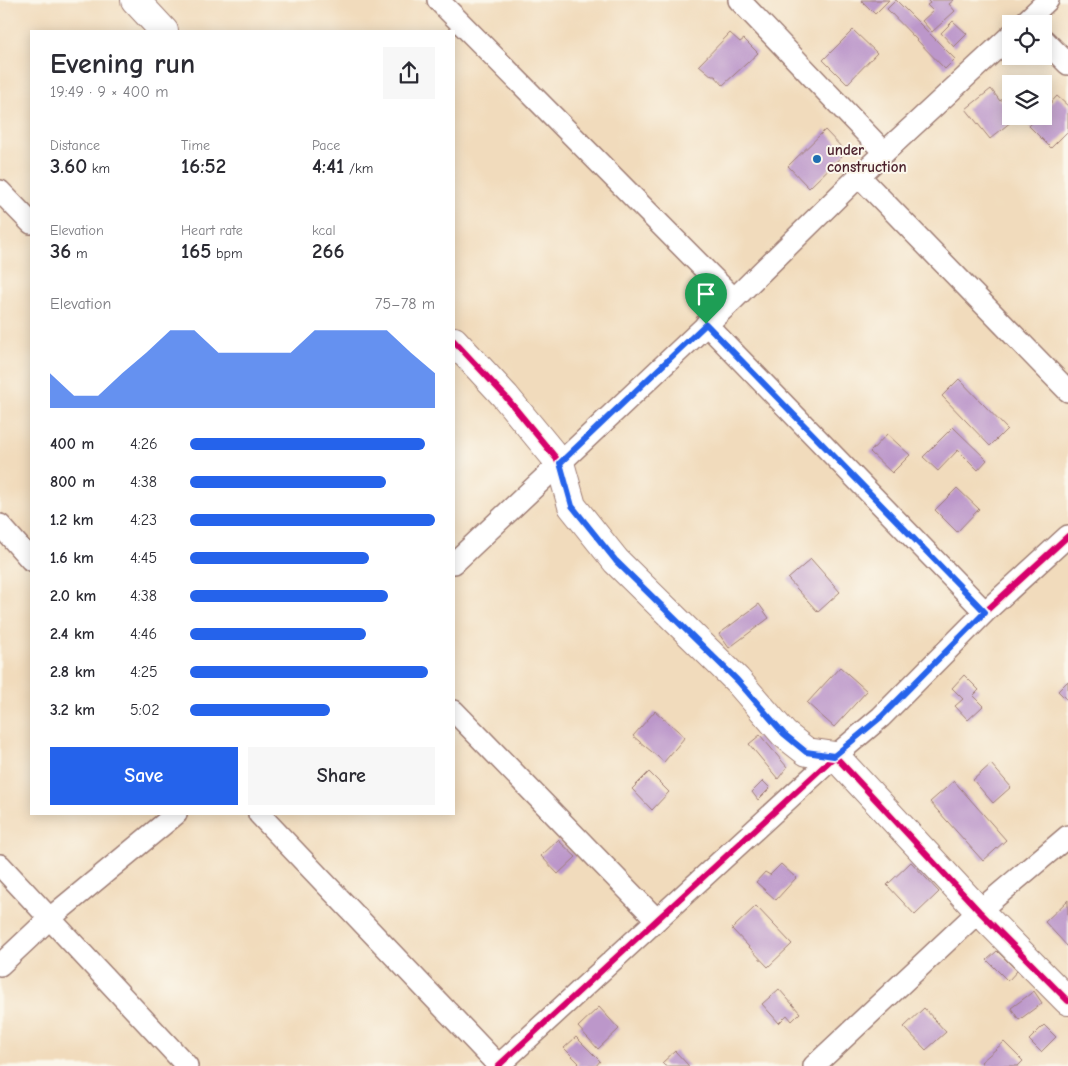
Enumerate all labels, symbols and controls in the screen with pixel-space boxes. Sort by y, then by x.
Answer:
map controls [1002,15,1052,125]
button: locate [1002,15,1052,65]
button: share [383,47,435,99]
text: Evening run [50,48,195,80]
button: layers [1002,75,1052,125]
text: 19:49 · 9 × 400 m [50,83,168,101]
text: Distance [50,137,100,154]
text: Time [181,137,210,154]
text: Pace [312,137,340,154]
place label: under construction [827,141,907,176]
marker: under construction [811,153,823,165]
text: 3.60 [50,154,87,178]
text: 16:52 [181,154,226,178]
text: 4:41 [312,154,344,178]
text: km [87,160,110,177]
text: /km [344,160,373,177]
text: Elevation [50,222,104,239]
text: Heart rate [181,222,243,239]
text: kcal [312,222,336,239]
text: 36 [50,239,71,263]
text: 165 [181,239,211,263]
text: 266 [312,239,344,263]
text: m [71,245,88,262]
text: bpm [211,245,243,262]
pin [685,273,727,324]
icon: arrive [692,280,720,308]
text: Elevation [50,295,111,313]
text: 75–78 m [375,295,435,313]
text: 400 m [50,435,94,453]
text: 4:26 [130,435,158,453]
text: 800 m [50,473,95,491]
text: 4:38 [130,473,157,491]
text: 1.2 km [50,511,93,529]
text: 4:23 [130,511,157,529]
text: 1.6 km [50,549,94,567]
text: 4:45 [130,549,157,567]
text: 2.0 km [50,587,96,605]
text: 4:38 [130,587,157,605]
text: 2.4 km [50,625,95,643]
text: 4:46 [130,625,157,643]
text: 2.8 km [50,663,95,681]
text: 4:25 [130,663,158,681]
text: 3.2 km [50,701,95,719]
text: 5:02 [130,701,160,719]
button: Save [50,747,238,805]
button: Share [248,747,435,805]

